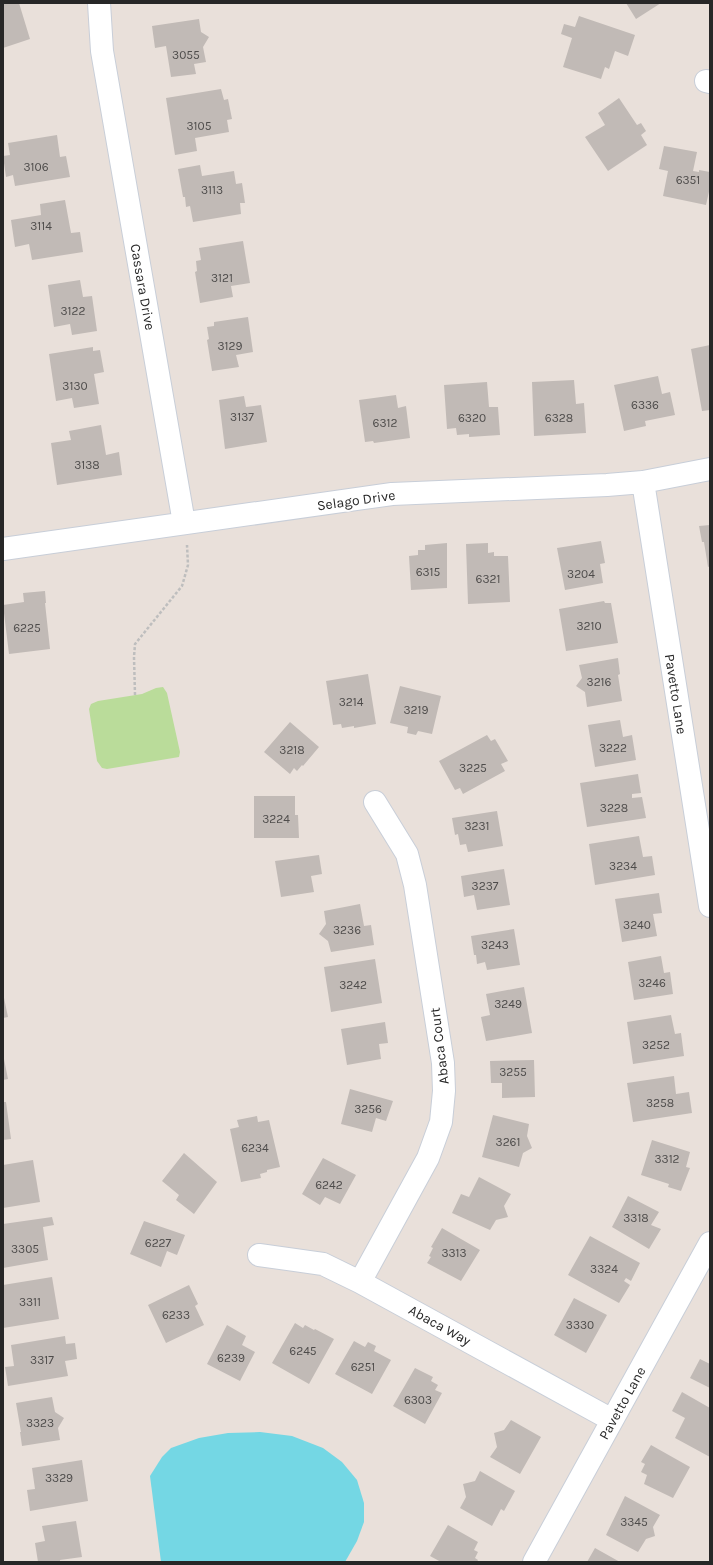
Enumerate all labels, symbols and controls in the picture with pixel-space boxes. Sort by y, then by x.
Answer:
house number: 3055 [172,48,200,62]
house number: 3105 [187,119,212,133]
house number: 3106 [23,160,49,174]
house number: 6351 [676,173,700,187]
house number: 3113 [201,183,223,197]
house number: 3114 [30,219,52,233]
street label: Cassara Drive [127,243,158,332]
house number: 3121 [211,271,233,285]
house number: 3122 [61,304,86,318]
house number: 3129 [218,339,243,353]
house number: 3130 [62,379,88,393]
house number: 6336 [631,398,659,412]
house number: 3137 [230,410,254,424]
house number: 6320 [458,411,486,425]
house number: 6328 [545,411,573,425]
house number: 6312 [373,416,397,430]
house number: 3138 [74,458,100,472]
street label: Selago Drive [316,487,396,514]
house number: 6315 [416,565,441,579]
house number: 3204 [567,567,595,581]
house number: 6321 [476,572,500,586]
house number: 3210 [576,619,602,633]
house number: 6225 [13,621,41,635]
street label: Pavetto Lane [661,653,690,735]
house number: 3216 [587,675,612,689]
house number: 3214 [339,695,364,709]
house number: 3219 [404,703,429,717]
house number: 3222 [599,741,627,755]
house number: 3218 [279,743,305,757]
house number: 3225 [459,761,487,775]
house number: 3228 [600,801,628,815]
house number: 3224 [262,812,290,826]
house number: 3231 [464,819,490,833]
house number: 3234 [609,859,637,873]
house number: 3237 [472,879,499,893]
house number: 3240 [623,918,651,932]
house number: 3236 [333,923,361,937]
house number: 3243 [481,938,509,952]
house number: 3246 [638,976,666,990]
house number: 3242 [339,978,367,992]
house number: 3249 [494,997,522,1011]
street label: Abaca Court [426,1007,453,1085]
house number: 3252 [642,1038,670,1052]
house number: 3255 [499,1065,527,1079]
house number: 3258 [646,1096,674,1110]
house number: 3256 [354,1102,382,1116]
house number: 3261 [496,1135,520,1149]
house number: 6234 [241,1141,269,1155]
house number: 3312 [654,1152,680,1166]
house number: 6242 [315,1178,343,1192]
house number: 3318 [623,1211,649,1225]
house number: 6227 [145,1236,172,1250]
house number: 3305 [11,1242,39,1256]
house number: 3313 [441,1246,467,1260]
house number: 3324 [590,1262,618,1276]
house number: 3311 [19,1295,41,1309]
street label: Abaca Way [406,1301,474,1350]
house number: 6233 [162,1308,190,1322]
house number: 3330 [566,1318,594,1332]
house number: 6245 [289,1344,317,1358]
house number: 6239 [217,1351,245,1365]
house number: 3317 [30,1353,54,1367]
house number: 6251 [351,1360,375,1374]
street label: Pavetto Lane [595,1364,650,1443]
house number: 6303 [404,1393,432,1407]
house number: 3323 [26,1416,54,1430]
house number: 3329 [45,1471,73,1485]
house number: 3345 [620,1515,648,1529]

